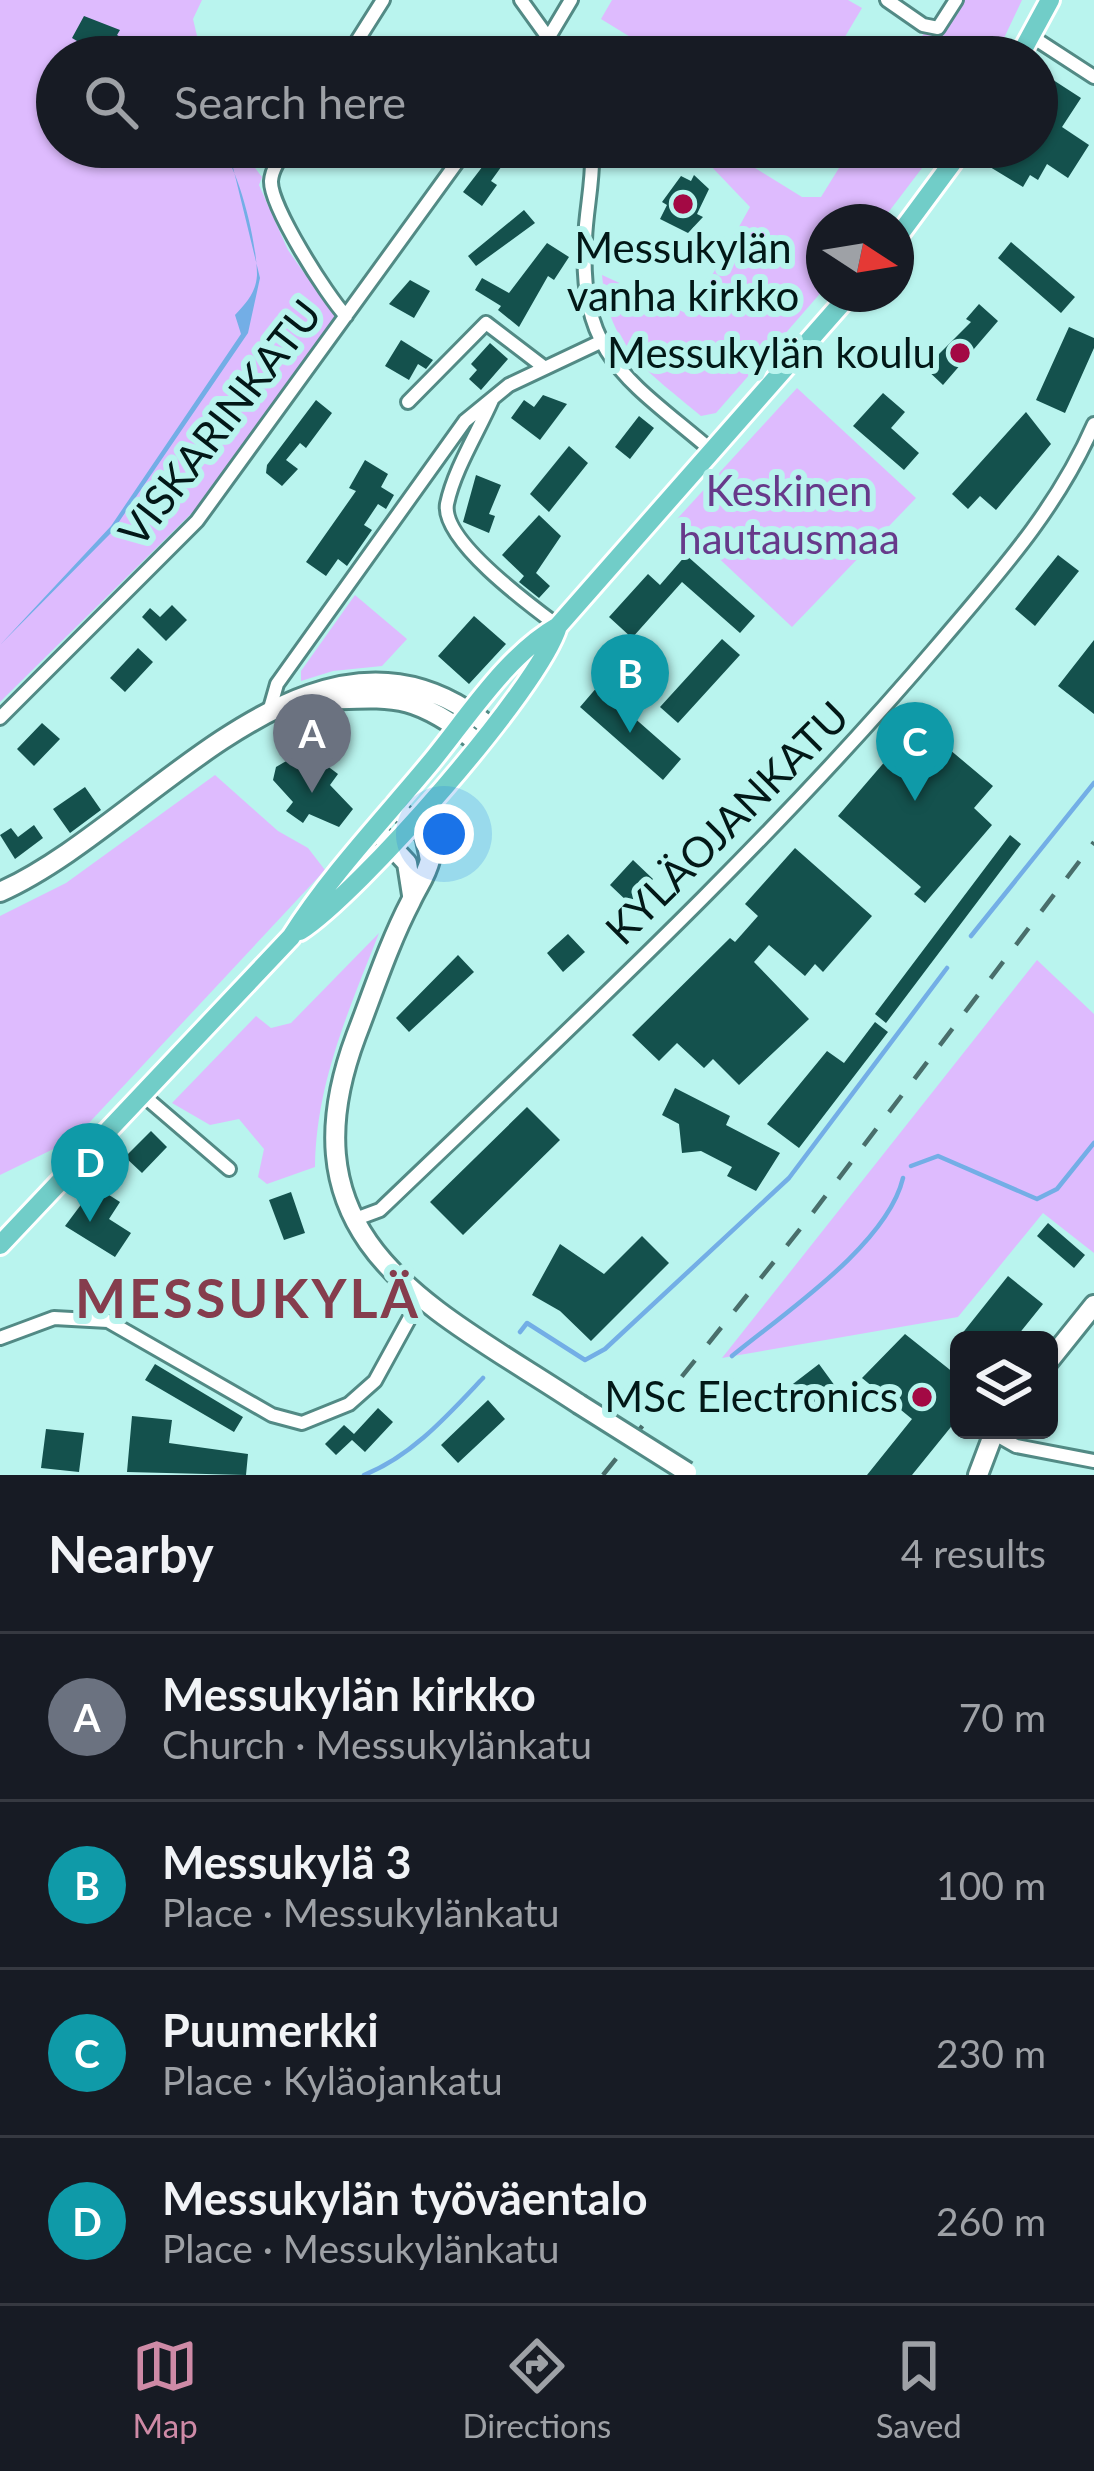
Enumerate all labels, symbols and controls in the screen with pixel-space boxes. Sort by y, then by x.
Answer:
search box [36,36,1058,168]
icon: search [78,69,144,135]
text: Search here [174,75,406,129]
marker: Messukylän vanha kirkko [670,191,696,217]
north arrow [806,204,914,312]
place label: Messukylän vanha kirkko [567,222,799,320]
street label: VISKARINKATU [108,289,331,555]
place label: Messukylän koulu [607,327,936,377]
marker: Messukylän koulu [947,340,973,366]
park label: Keskinen hautausmaa [678,465,900,563]
pin: B [591,634,669,733]
street label: KYLÄOJANKATU [595,691,858,954]
pin: A [273,694,351,793]
pin: C [876,702,954,801]
your location [414,804,474,864]
pin: D [51,1123,129,1222]
district label: MESSUKYLÄ [75,1265,421,1330]
map controls [950,1331,1058,1439]
button: layers [950,1331,1058,1439]
place label: MSc Electronics [604,1371,898,1421]
marker: MSc Electronics [909,1384,935,1410]
text: Nearby [48,1523,214,1584]
text: 4 results [901,1530,1046,1576]
text: Messukylän kirkko [162,1667,536,1721]
text: A [73,1694,101,1740]
text: 70 m [959,1694,1046,1740]
text: Church · Messukylänkatu [162,1721,592,1767]
text: Messukylä 3 [162,1835,412,1889]
text: B [74,1862,100,1908]
text: 100 m [936,1862,1046,1908]
text: Place · Messukylänkatu [162,1889,560,1935]
text: Puumerkki [162,2003,379,2057]
text: C [74,2030,100,2076]
text: 230 m [936,2030,1046,2076]
text: Place · Kyläojankatu [162,2057,503,2103]
text: Messukylän työväentalo [162,2171,648,2225]
text: D [72,2198,102,2244]
text: 260 m [936,2198,1046,2244]
text: Place · Messukylänkatu [162,2225,560,2271]
tab: Map [132,2333,198,2445]
tab: Directions [462,2333,611,2445]
tab: Saved [876,2333,962,2445]

